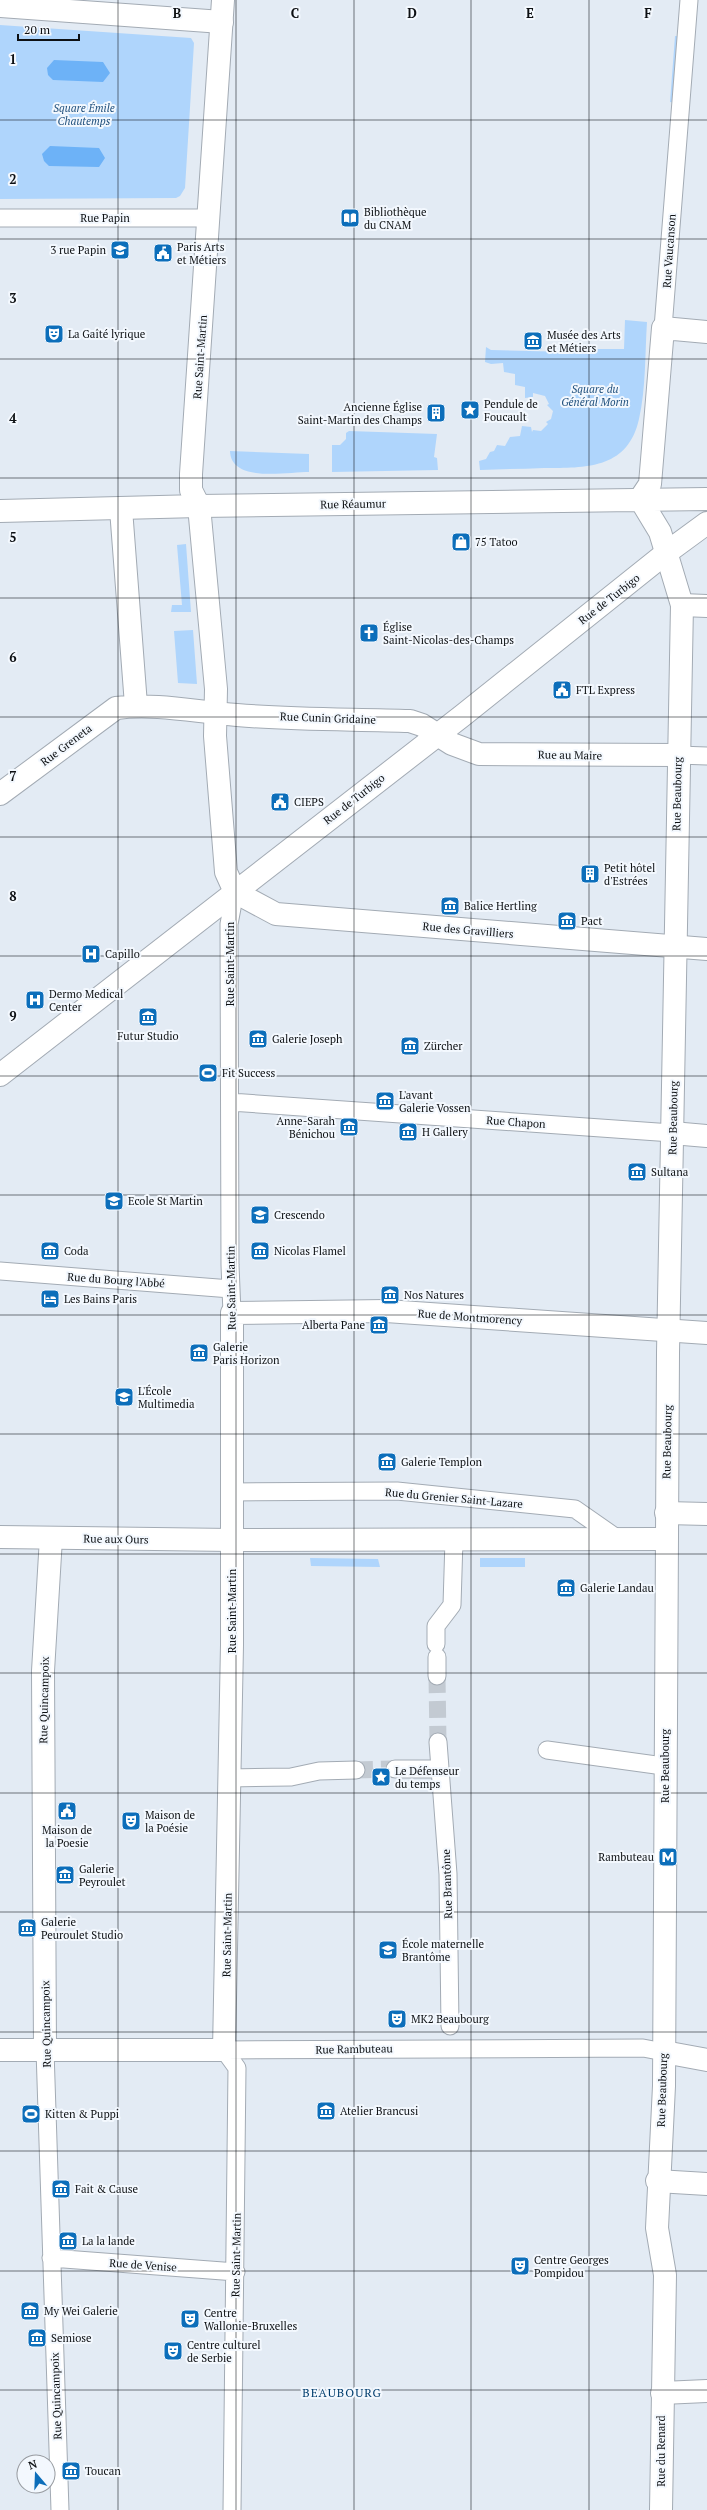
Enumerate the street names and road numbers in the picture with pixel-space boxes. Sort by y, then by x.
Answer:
street label: Rue Papin [80,211,130,225]
street label: Rue Vaucanson [659,213,679,289]
street label: Rue Saint-Martin [190,314,210,400]
street label: Rue Réaumur [320,496,387,512]
street label: Rue de Turbigo [576,571,642,627]
street label: Rue Cunin Gridaine [280,709,377,727]
street label: Rue Greneta [38,721,95,769]
street label: Rue au Maire [538,747,603,763]
street label: Rue Beaubourg [669,757,685,831]
street label: Rue de Turbigo [321,771,387,827]
street label: Rue des Gravilliers [422,919,514,941]
street label: Rue Saint-Martin [223,921,237,1006]
street label: Rue Beaubourg [665,1081,681,1155]
street label: Rue Chapon [486,1113,547,1131]
street label: Rue Saint-Martin [223,1245,239,1330]
street label: Rue du Bourg l'Abbé [67,1270,166,1290]
street label: Rue de Montmorency [417,1306,523,1328]
street label: Rue Beaubourg [659,1405,675,1479]
street label: Rue du Grenier Saint-Lazare [385,1485,524,1511]
street label: Rue aux Ours [83,1531,149,1547]
street label: Rue Saint-Martin [225,1568,239,1653]
street label: Rue Quincampoix [36,1656,52,1744]
street label: Rue Beaubourg [658,1729,672,1803]
street label: Rue Brantôme [439,1848,455,1919]
street label: Rue Saint-Martin [219,1892,235,1977]
street label: Rue Quincampoix [38,1980,54,2068]
street label: Rue Rambuteau [315,2041,393,2057]
street label: Rue Beaubourg [654,2053,670,2127]
street label: Rue Saint-Martin [228,2212,244,2297]
street label: Rue de Venise [109,2256,178,2274]
street label: Rue Quincampoix [47,2352,65,2440]
street label: Rue du Renard [654,2415,668,2487]

